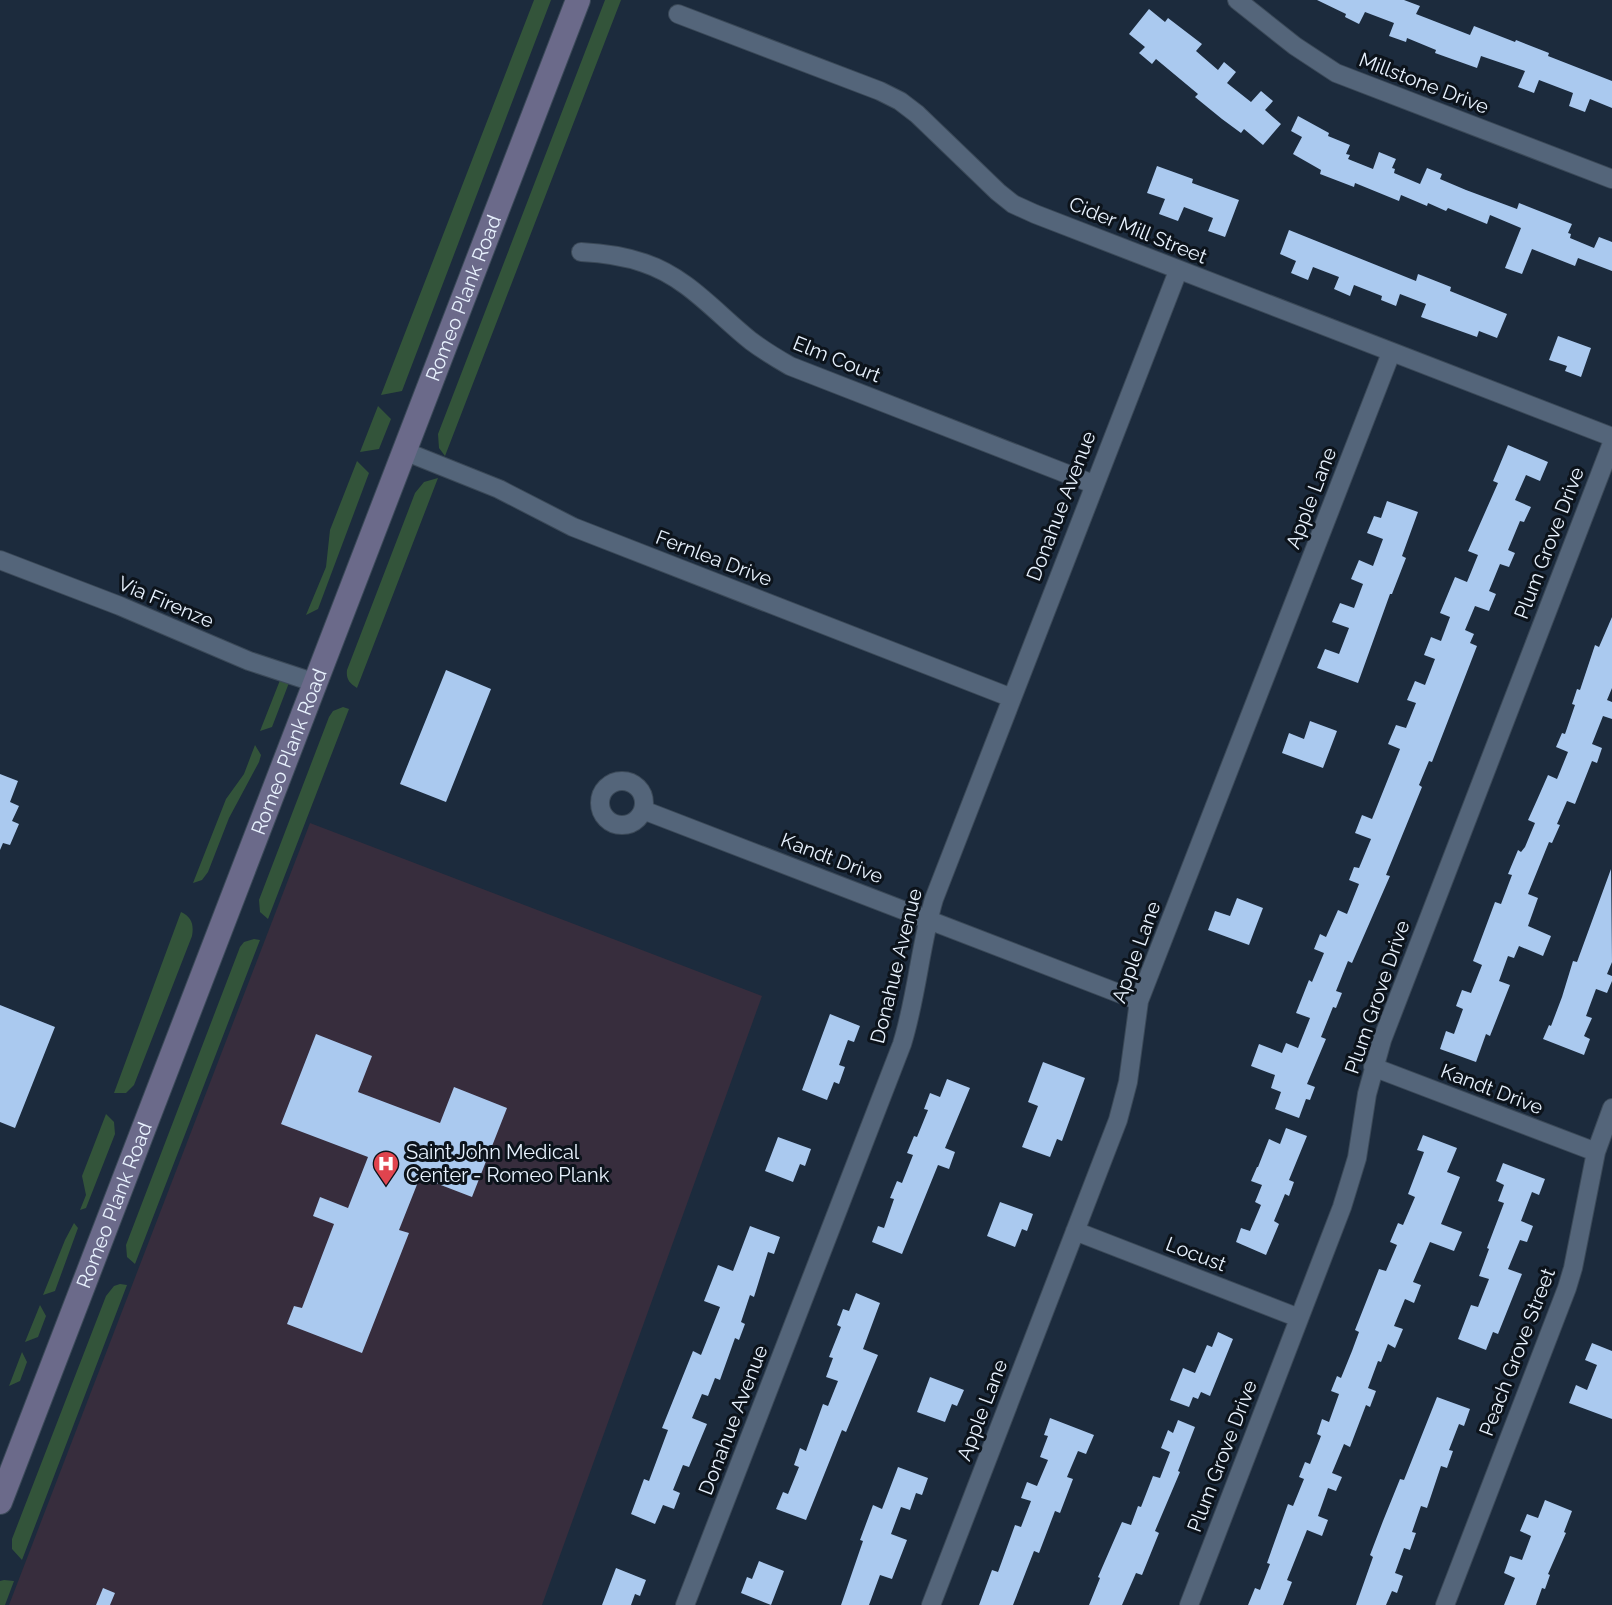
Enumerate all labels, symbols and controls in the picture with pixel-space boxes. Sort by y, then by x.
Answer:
street label: Millstone Drive [1356,47,1493,119]
street label: Cider Mill Street [1066,191,1211,269]
street label: Romeo Plank Road [420,212,506,385]
street label: Elm Court [790,331,885,388]
street label: Donahue Avenue [1021,427,1101,584]
street label: Apple Lane [1281,444,1341,552]
street label: Plum Grove Drive [1509,463,1589,622]
street label: Fernlea Drive [653,525,776,591]
street label: Via Firenze [115,571,218,633]
street label: Romeo Plank Road [246,665,332,838]
street label: Kandt Drive [778,828,887,889]
street label: Donahue Avenue [865,886,927,1046]
street label: Apple Lane [1107,898,1166,1006]
street label: Plum Grove Drive [1340,917,1415,1077]
street label: Kandt Drive [1438,1059,1547,1120]
street label: Romeo Plank Road [71,1119,157,1292]
place label: Saint John Medical Center - Romeo Plank [406,1140,610,1187]
hospital icon: Saint John Medical Center - Romeo Plank [371,1149,401,1187]
street label: Locust [1162,1232,1230,1277]
street label: Peach Grove Street [1474,1264,1560,1439]
street label: Donahue Avenue [693,1341,773,1498]
street label: Apple Lane [952,1356,1012,1464]
street label: Plum Grove Drive [1182,1376,1262,1535]

